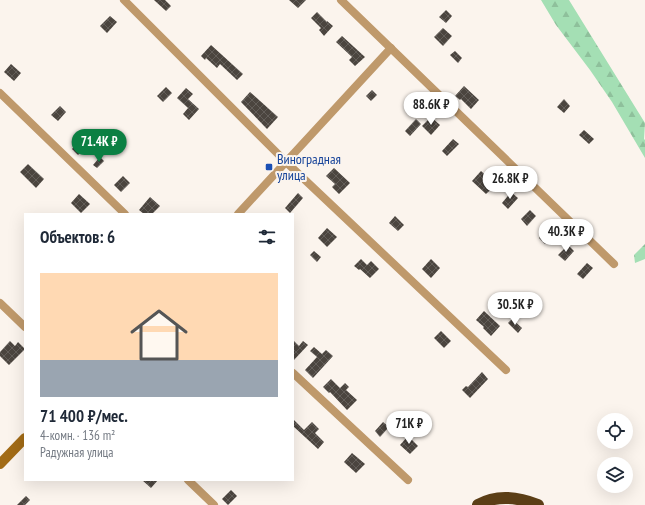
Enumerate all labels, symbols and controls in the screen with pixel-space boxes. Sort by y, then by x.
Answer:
pin: 88.6K ₽ [394,92,468,126]
text: 88.6K ₽ [413,96,449,113]
pin: 71.4K ₽ [62,129,136,163]
text: 71.4K ₽ [81,133,117,150]
place label: Виноградная улица [277,150,341,184]
marker: Виноградная улица [264,162,274,172]
pin: 26.8K ₽ [473,166,547,200]
text: 26.8K ₽ [492,170,528,187]
pin: 40.3K ₽ [529,219,603,253]
text: 40.3K ₽ [548,223,584,240]
text: Объектов: 6 [40,226,115,248]
icon: filters [256,226,278,248]
pin: 30.5K ₽ [478,292,552,326]
text: 30.5K ₽ [497,296,533,313]
icon: home [123,299,195,371]
text: 71 400 ₽/мес. [40,405,128,427]
pin: 71K ₽ [381,411,437,445]
map controls [597,413,633,493]
button: locate [597,413,633,449]
text: 71K ₽ [395,415,423,432]
text: 4-комн. · 136 m² [40,427,115,444]
text: Радужная улица [40,444,114,461]
button: layers [597,457,633,493]

